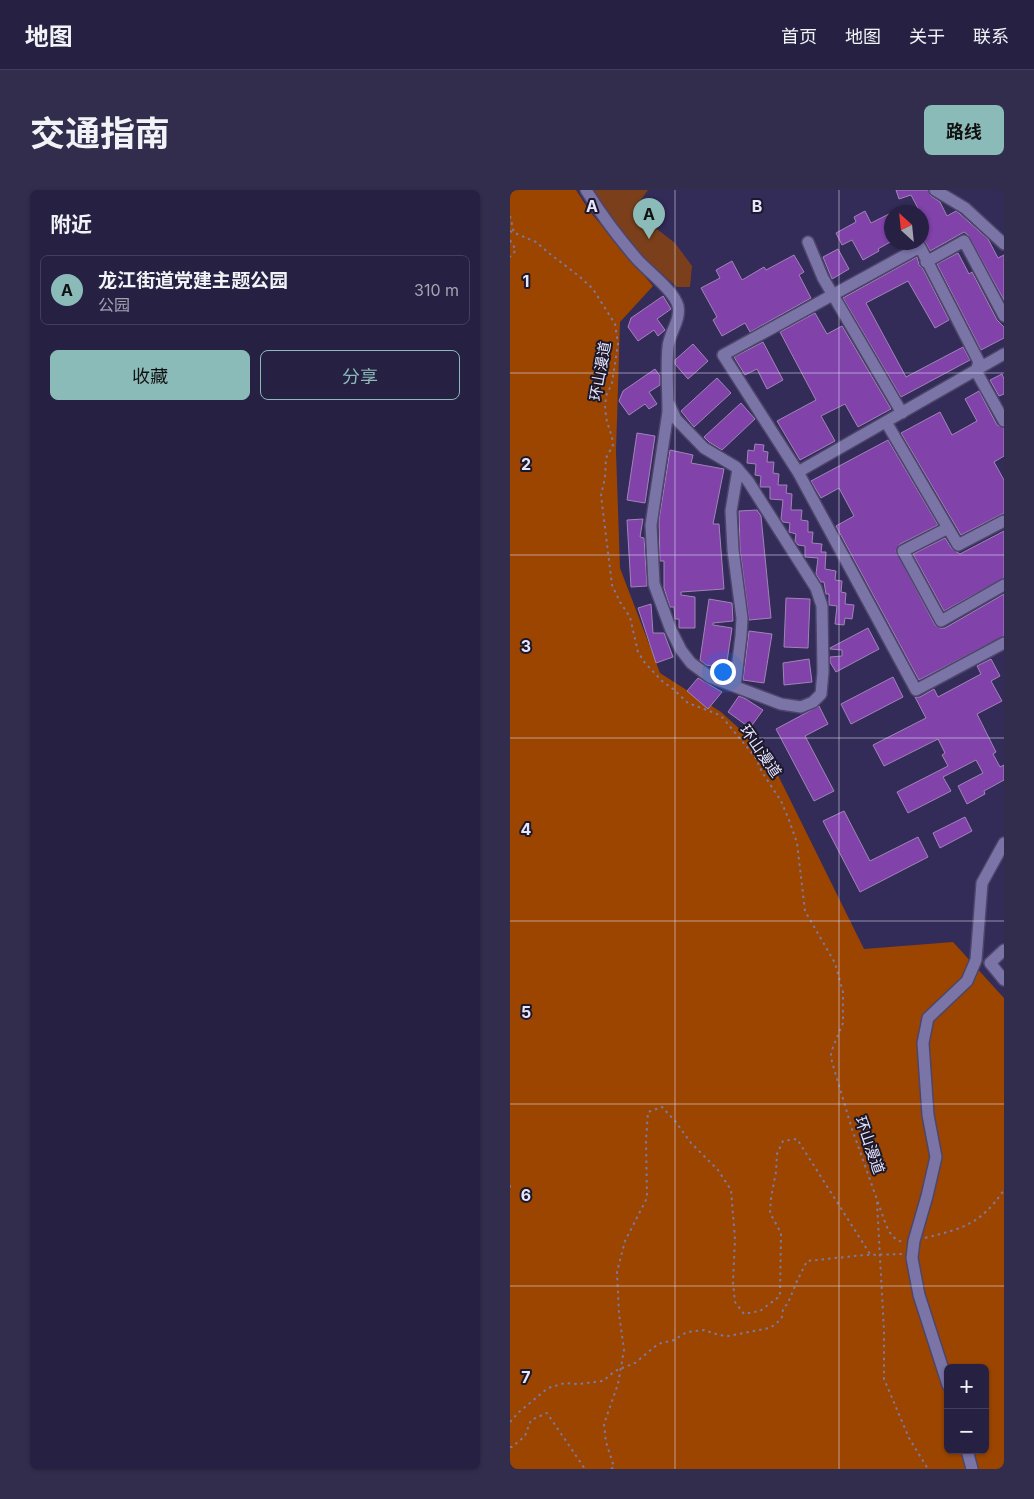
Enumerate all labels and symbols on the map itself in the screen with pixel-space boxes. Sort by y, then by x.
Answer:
text: A [586,196,598,216]
text: B [752,196,762,216]
pin: A [633,198,665,239]
north arrow [884,205,929,250]
text: 1 [523,271,529,291]
street label: 环山漫道 [585,340,615,402]
text: 2 [521,454,531,474]
text: 3 [521,636,531,656]
your location [710,659,736,685]
street label: 环山漫道 [736,721,786,781]
text: 4 [521,819,532,839]
text: 5 [521,1002,531,1022]
street label: 环山漫道 [851,1114,889,1176]
text: 6 [521,1185,531,1205]
text: 7 [521,1367,531,1387]

